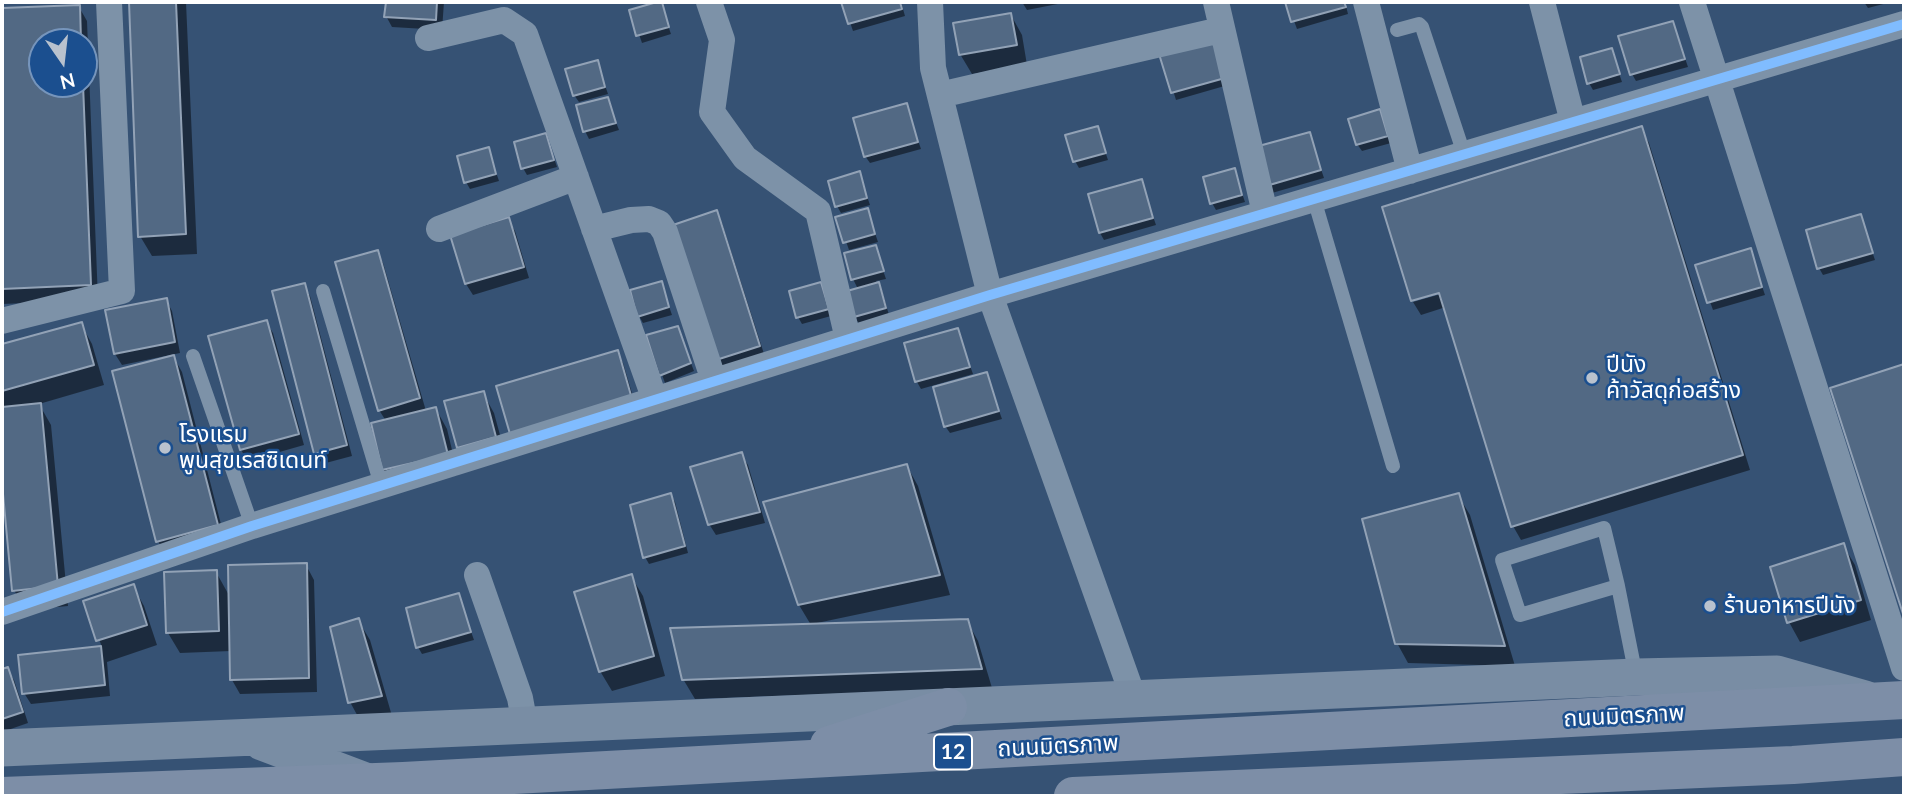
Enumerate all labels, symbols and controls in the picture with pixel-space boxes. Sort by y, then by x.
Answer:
north arrow [28,28,98,98]
text: N [58,69,78,95]
place label: ปีนัง ค้าวัสดุก่อสร้าง [1606,351,1741,405]
marker: ปีนัง ค้าวัสดุก่อสร้าง [1584,370,1600,386]
place label: โรงแรม พูนสุขเรสซิเดนท์ [179,421,327,475]
marker: โรงแรม พูนสุขเรสซิเดนท์ [157,440,173,456]
place label: ร้านอาหารปีนัง [1724,592,1856,620]
marker: ร้านอาหารปีนัง [1702,598,1718,614]
street label: ถนนมิตรภาพ [1563,699,1685,733]
street label: ถนนมิตรภาพ [997,729,1119,763]
road number: 12 [934,734,972,770]

